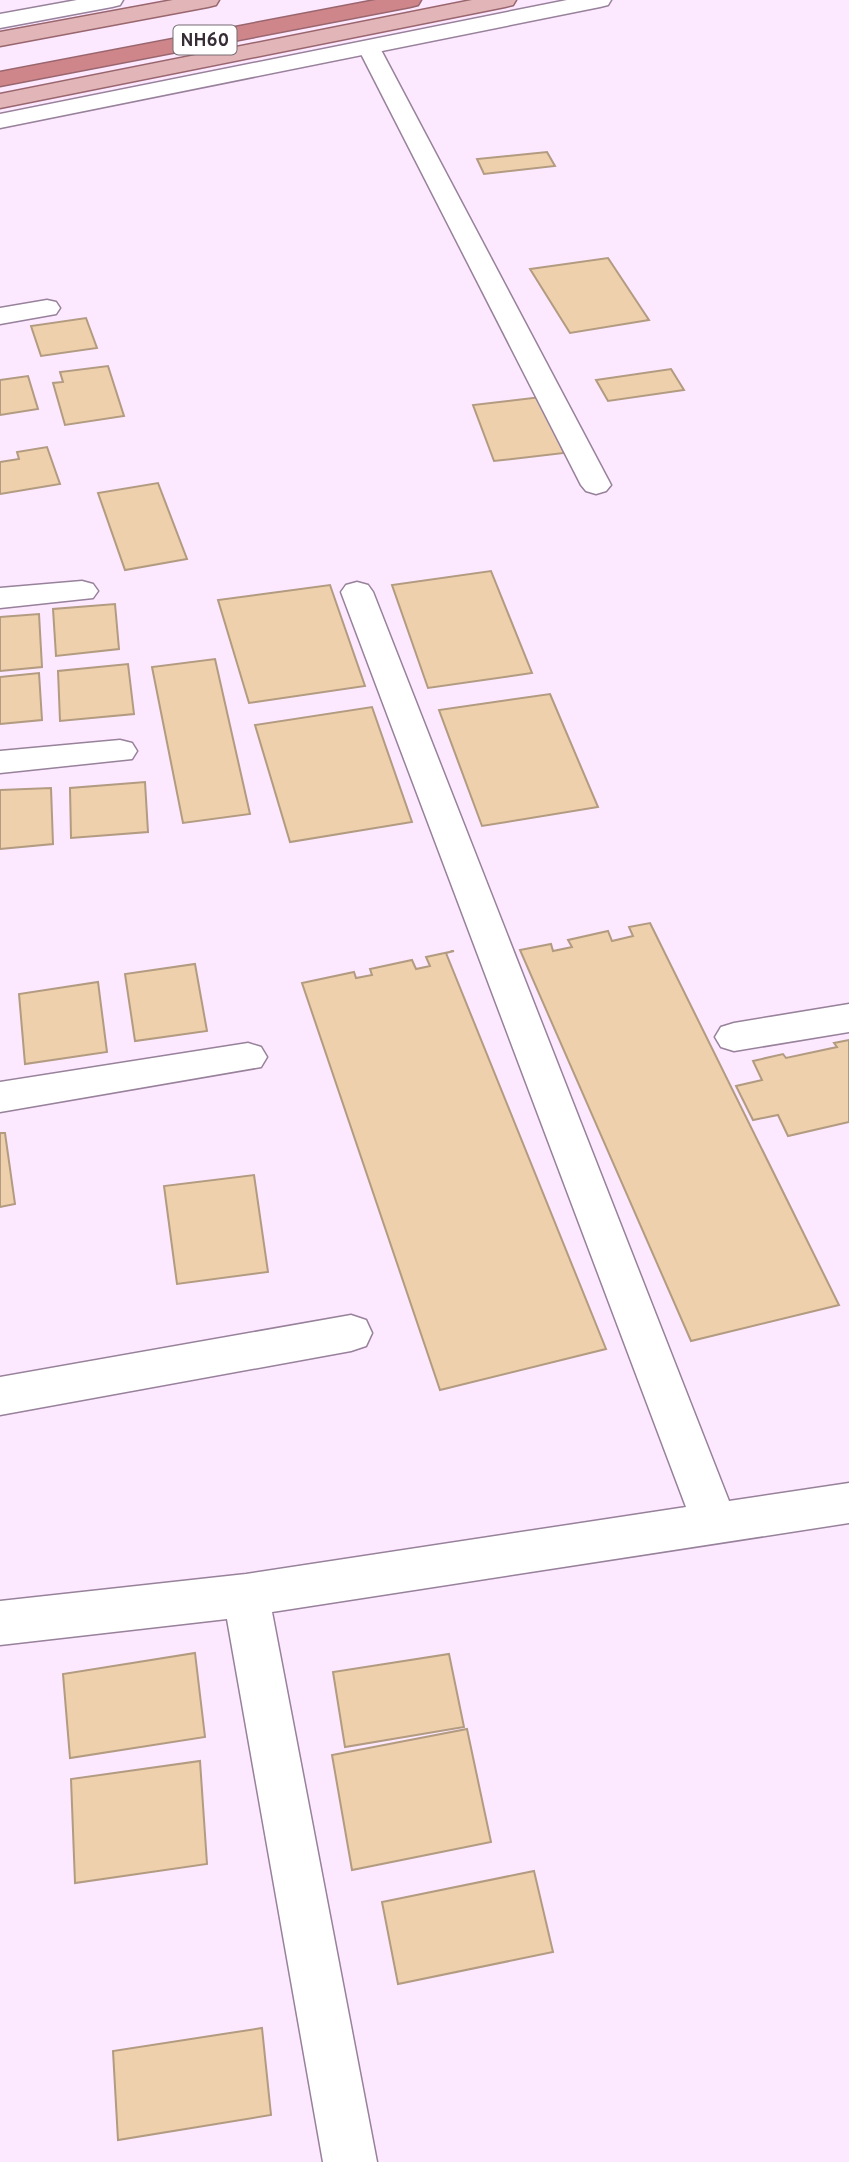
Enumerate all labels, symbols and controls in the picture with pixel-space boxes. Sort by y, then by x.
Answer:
road number: NH60 [174,26,236,55]

